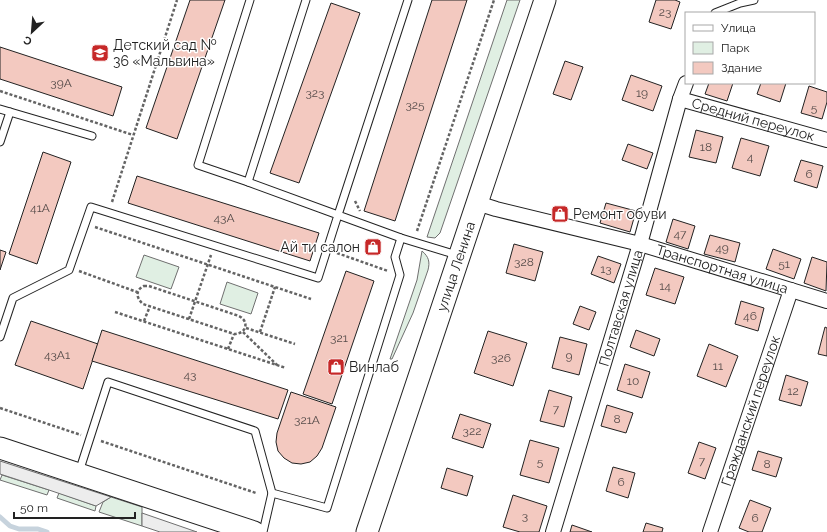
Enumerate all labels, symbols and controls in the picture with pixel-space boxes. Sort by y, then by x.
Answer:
house number: 23 [659,5,671,19]
north arrow [12,12,52,52]
legend [685,12,815,84]
text: Улица [721,21,756,35]
text: С [21,33,34,48]
place label: Детский сад № 36 «Мальвина» [113,37,217,69]
text: Парк [721,41,750,55]
school or university icon: Детский сад № 36 «Мальвина» [90,43,110,63]
text: Здание [721,61,762,75]
house number: 39А [50,76,72,90]
house number: 323 [305,86,325,100]
house number: 19 [636,86,648,100]
street label: Средний переулок [690,95,817,144]
house number: 325 [405,98,425,112]
house number: 5 [811,101,818,115]
house number: 18 [700,140,712,154]
house number: 4 [747,150,754,164]
house number: 6 [805,167,813,181]
house number: 41А [30,201,50,215]
shop icon: Ремонт обуви [550,204,570,224]
place label: Ремонт обуви [573,206,666,222]
house number: 43А [213,211,235,225]
street label: улица Ленина [433,219,478,314]
house number: 47 [674,227,687,241]
shop icon: Ай ти салон [363,237,383,257]
place label: Ай ти салон [280,239,360,255]
street label: Транспортная улица [654,241,790,297]
house number: 49 [715,241,729,255]
street label: Полтавская улица [596,248,646,368]
house number: 328 [514,255,534,269]
house number: 51 [778,257,790,271]
house number: 13 [600,262,612,276]
house number: 14 [659,279,671,293]
house number: 46 [743,309,757,323]
house number: 321 [330,331,348,345]
street label: Гражданский переулок [718,333,783,488]
house number: 43А1 [44,348,70,362]
house number: 9 [565,349,573,363]
house number: 326 [491,351,511,365]
shop icon: Винлаб [326,357,346,377]
place label: Винлаб [349,359,399,375]
house number: 11 [713,359,723,373]
house number: 43 [184,368,196,382]
house number: 10 [627,374,639,388]
house number: 12 [787,384,799,398]
house number: 7 [553,402,560,416]
house number: 8 [613,412,621,426]
house number: 321А [294,413,320,427]
house number: 322 [463,424,481,438]
house number: 7 [699,454,706,468]
house number: 5 [537,455,544,469]
house number: 8 [763,457,771,471]
house number: 6 [617,475,625,489]
scale bar [14,494,135,520]
text: 50 m [20,501,48,515]
house number: 3 [522,509,528,523]
house number: 6 [751,511,759,525]

